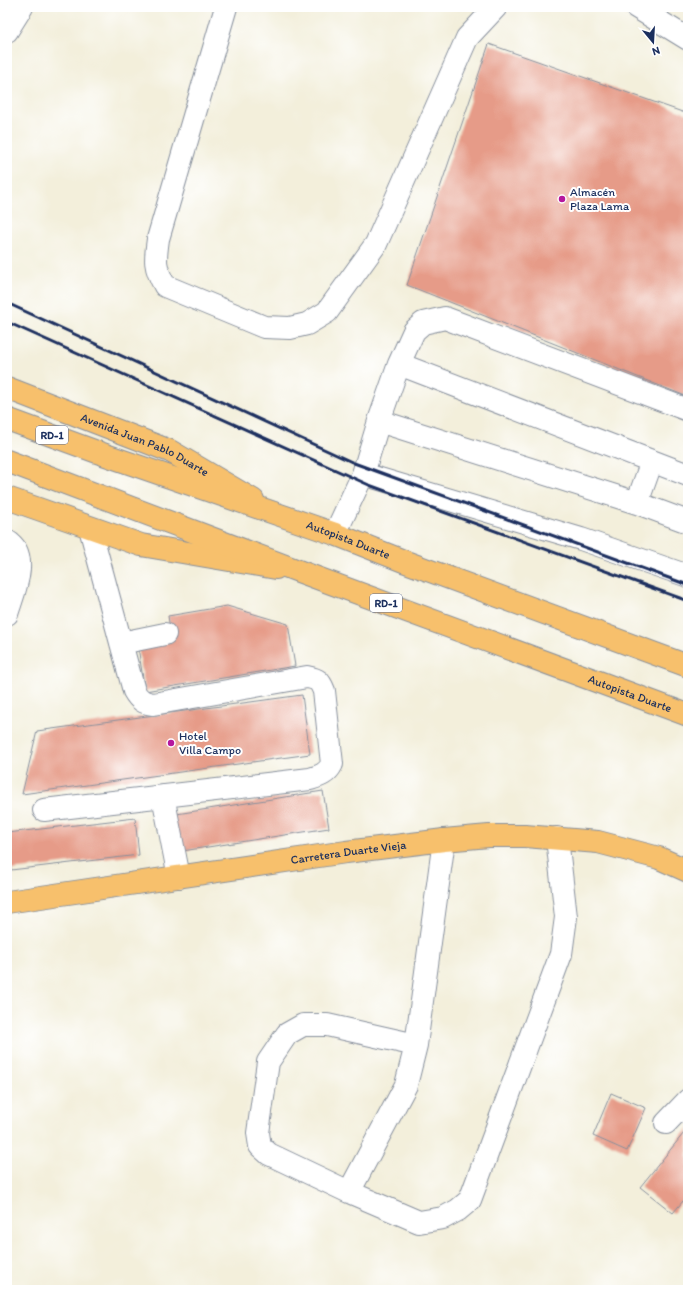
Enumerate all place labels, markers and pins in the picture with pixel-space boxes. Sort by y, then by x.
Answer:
place label: Almacén Plaza Lama [570,185,630,213]
marker: Almacén Plaza Lama [557,194,567,204]
place label: Hotel Villa Campo [179,729,241,757]
marker: Hotel Villa Campo [166,738,176,748]

